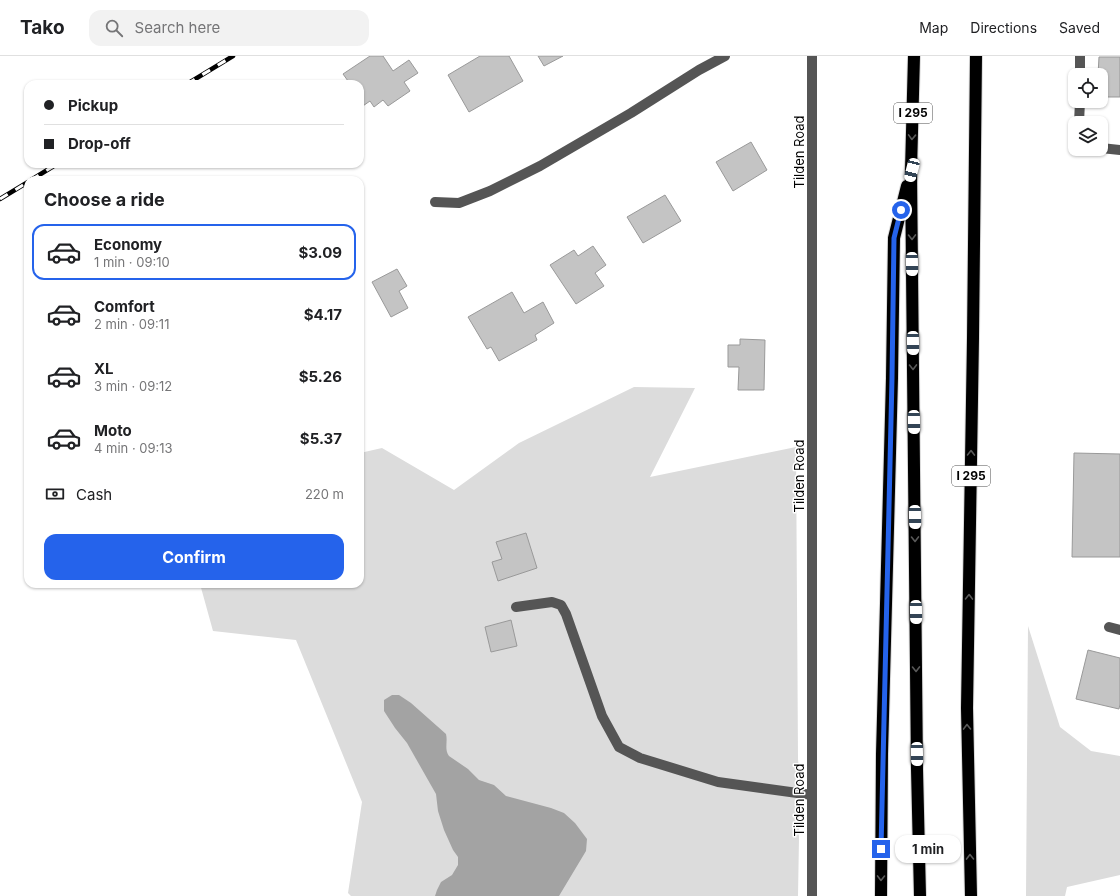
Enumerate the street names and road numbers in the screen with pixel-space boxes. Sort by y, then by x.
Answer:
road number: I 295 [894,103,932,123]
street label: Tilden Road [791,116,807,188]
street label: Tilden Road [791,440,807,512]
road number: I 295 [952,466,990,486]
street label: Tilden Road [791,764,807,836]

